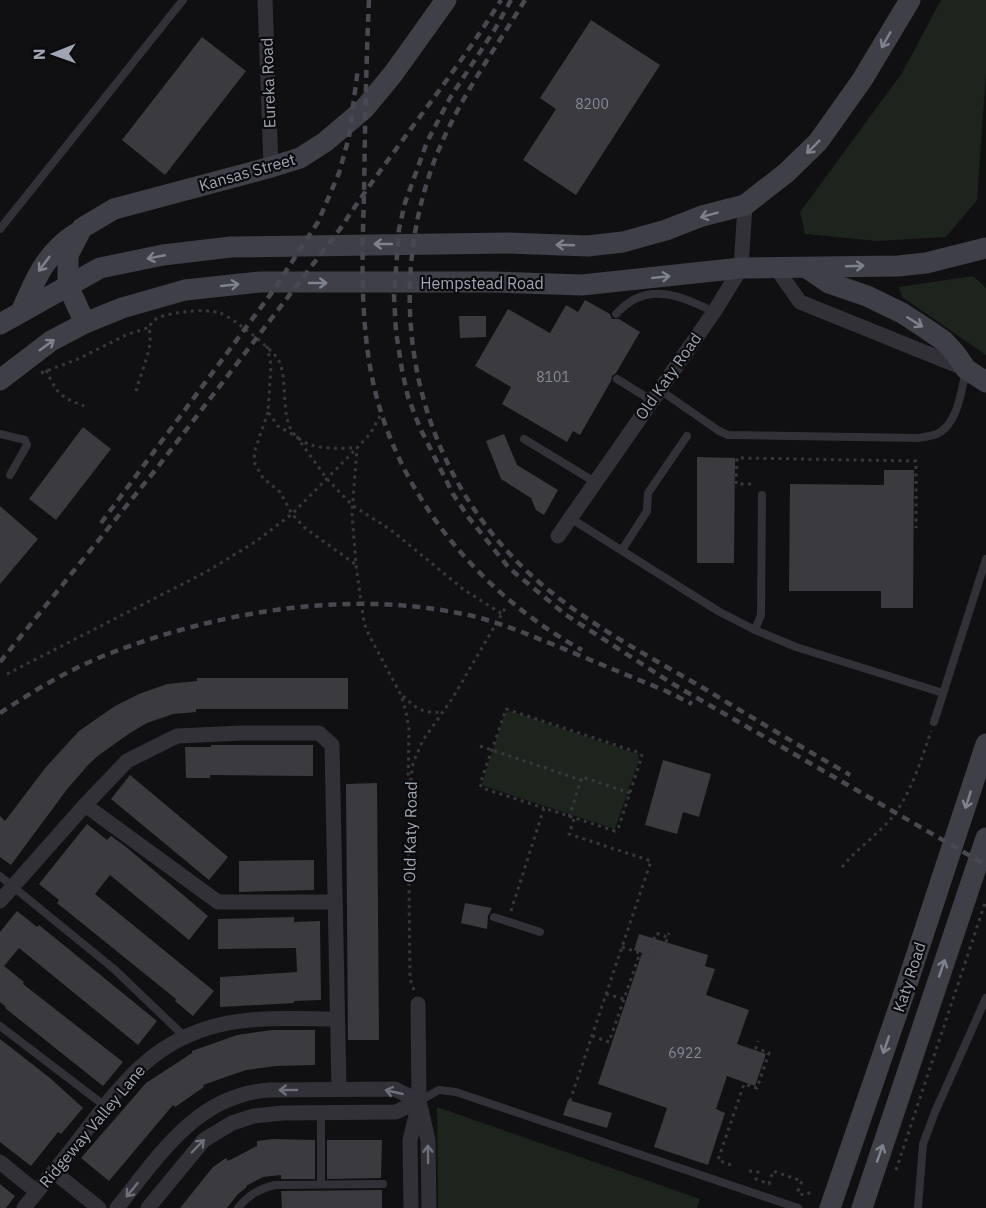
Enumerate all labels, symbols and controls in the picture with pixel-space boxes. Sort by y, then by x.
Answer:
north arrow [24,24,84,84]
one-way arrow [880,31,892,48]
street label: Eureka Road [256,37,280,129]
text: N [29,48,49,60]
house number: 8200 [575,95,609,113]
one-way arrow [805,140,820,155]
street label: Kansas Street [196,149,298,195]
one-way arrow [700,209,719,221]
one-way arrow [373,239,393,250]
one-way arrow [555,240,575,251]
one-way arrow [147,252,166,263]
one-way arrow [38,256,51,272]
one-way arrow [845,261,865,272]
one-way arrow [650,271,670,282]
street label: Hempstead Road [420,273,544,293]
one-way arrow [308,277,328,289]
one-way arrow [219,279,239,290]
one-way arrow [906,316,923,328]
street label: Old Katy Road [631,329,705,423]
one-way arrow [38,339,54,351]
house number: 8101 [536,368,570,386]
street label: Old Katy Road [399,781,421,883]
one-way arrow [961,790,972,809]
street label: Katy Road [888,939,930,1015]
one-way arrow [938,959,949,978]
one-way arrow [880,1035,891,1054]
house number: 6922 [668,1044,702,1062]
street label: Ridgeway Valley Lane [35,1060,149,1192]
one-way arrow [279,1084,299,1096]
one-way arrow [385,1085,404,1097]
one-way arrow [191,1139,205,1154]
one-way arrow [876,1144,887,1162]
one-way arrow [422,1145,434,1165]
one-way arrow [125,1182,139,1197]

